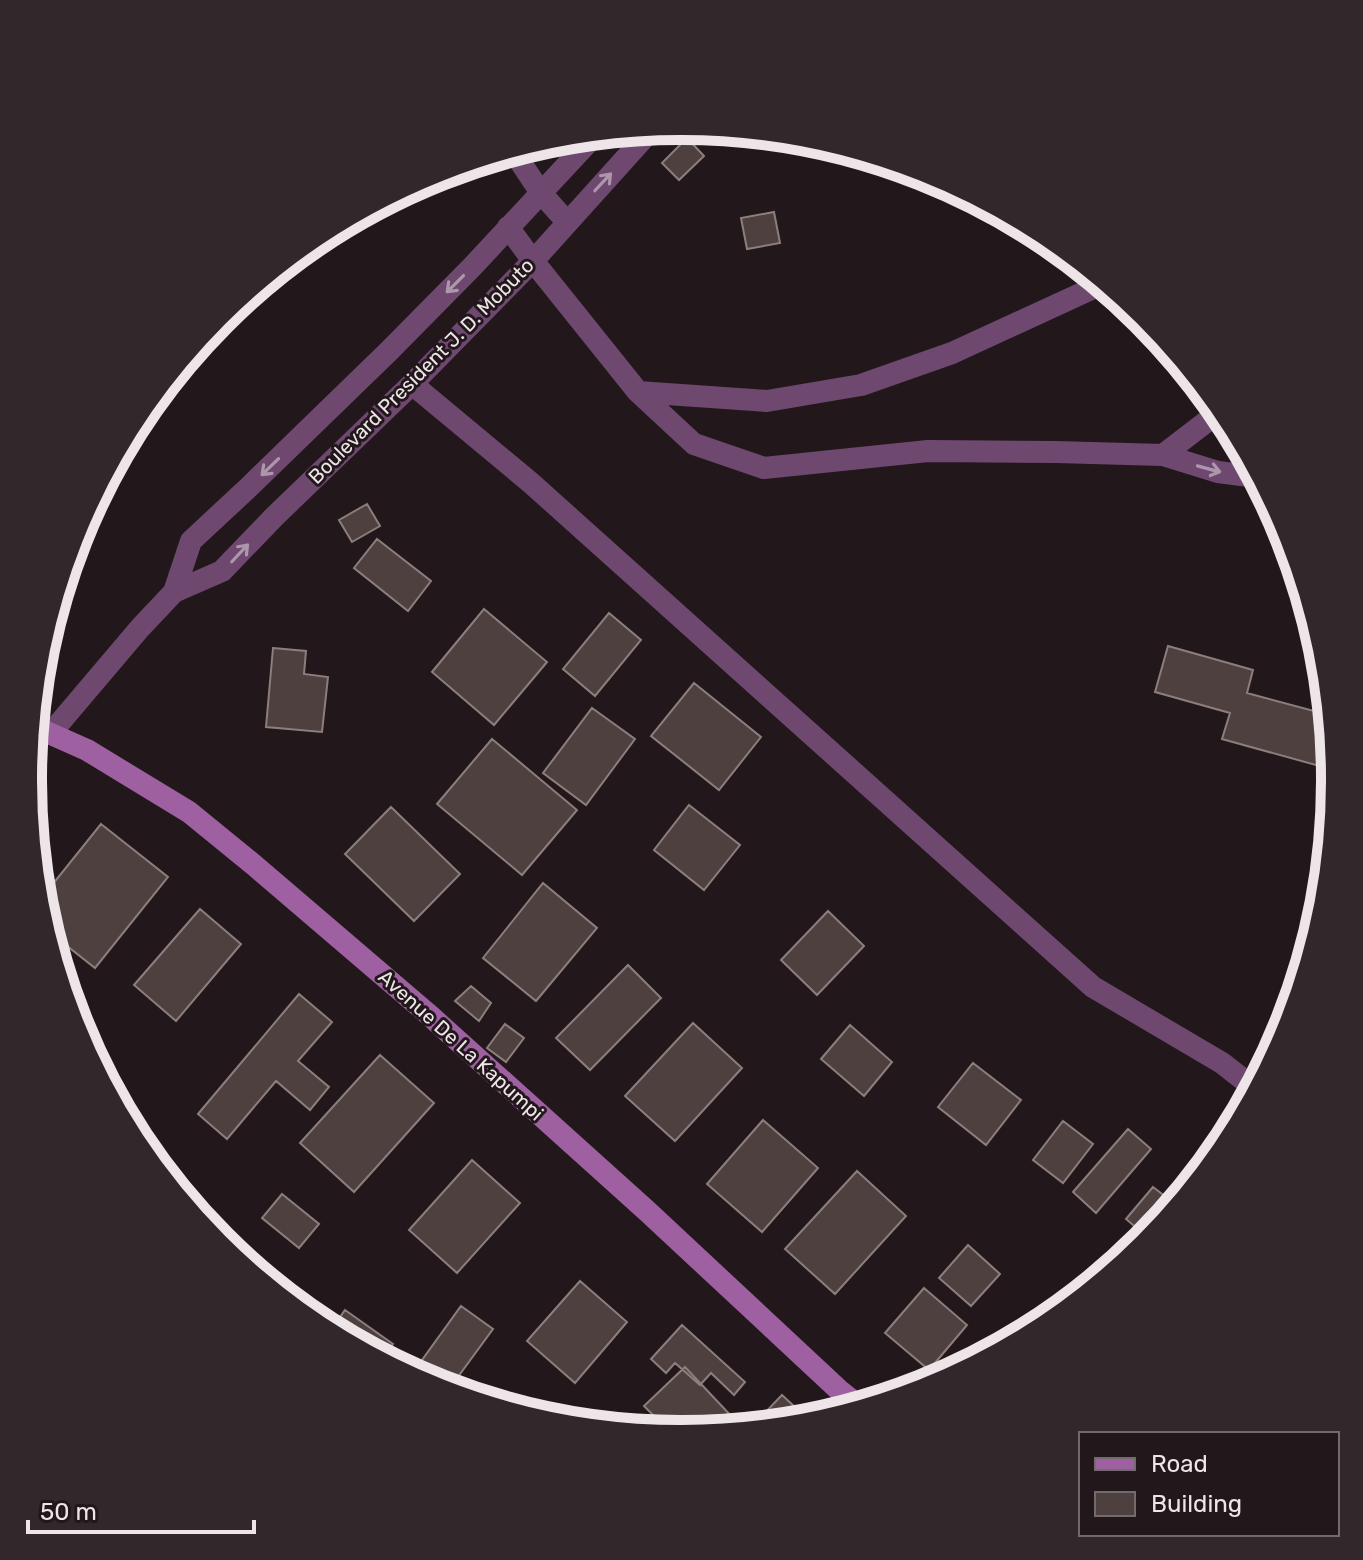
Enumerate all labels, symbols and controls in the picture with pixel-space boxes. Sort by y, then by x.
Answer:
one-way arrow [594,172,613,192]
street label: Boulevard President J. D. Mobuto [303,253,539,489]
one-way arrow [446,274,465,293]
one-way arrow [261,457,280,476]
one-way arrow [1196,462,1222,477]
one-way arrow [230,543,249,563]
street label: Avenue De La Kapumpi [374,965,548,1125]
legend [1079,1432,1339,1536]
text: Road [1151,1450,1208,1478]
scale bar [28,1484,254,1534]
text: Building [1151,1490,1242,1518]
text: 50 m [40,1498,97,1526]

